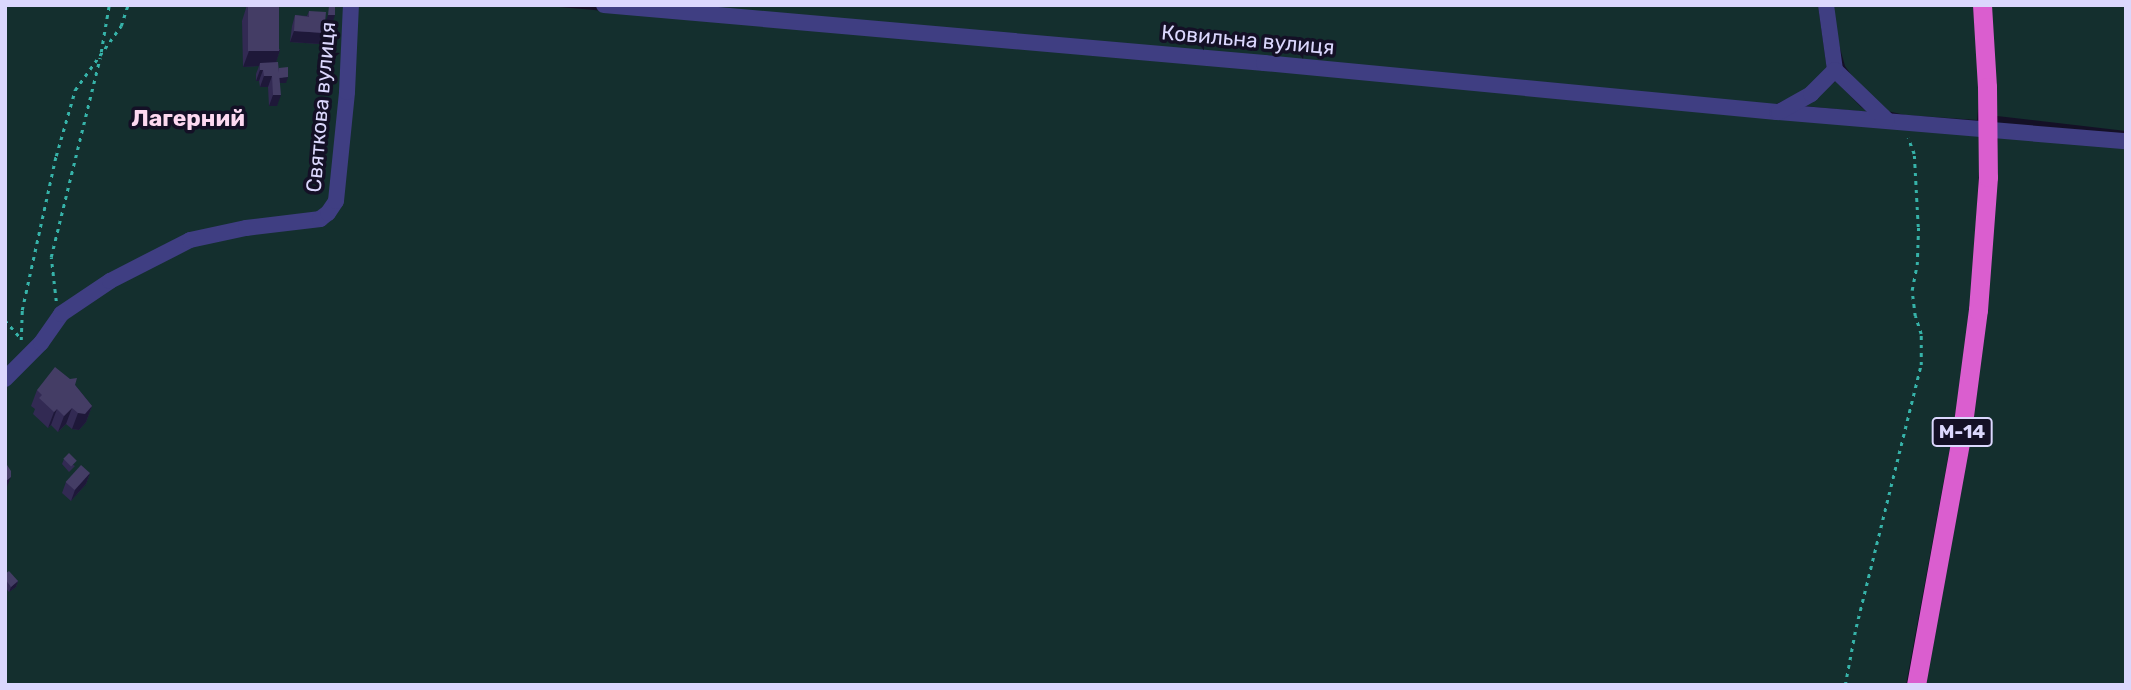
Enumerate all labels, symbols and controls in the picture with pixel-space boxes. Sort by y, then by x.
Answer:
street label: Ковильна вулиця [1160,20,1336,60]
street label: Святкова вулиця [301,21,341,193]
district label: Лагерний [131,104,245,132]
road number: М-14 [1930,416,1994,448]

